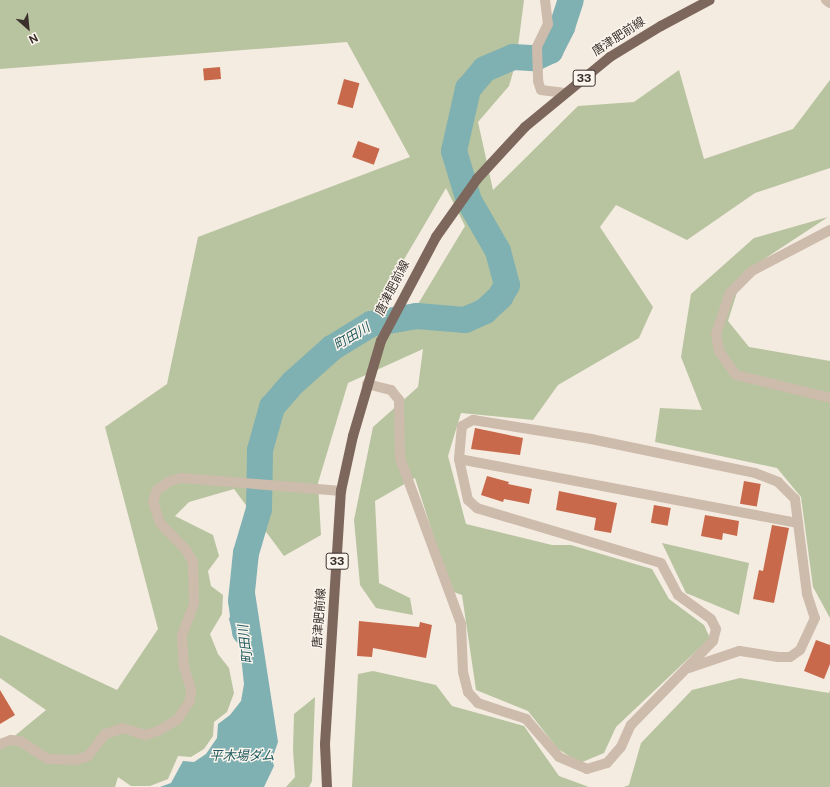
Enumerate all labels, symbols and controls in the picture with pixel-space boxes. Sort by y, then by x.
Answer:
north arrow [8,8,48,48]
street label: 唐津肥前線 [590,15,648,59]
text: N [27,31,40,46]
road number: 33 [572,69,596,87]
street label: 唐津肥前線 [373,258,413,318]
water label: 町田川 [331,320,373,354]
road number: 33 [325,552,349,570]
street label: 唐津肥前線 [311,588,329,648]
water label: 町田川 [236,624,256,664]
water label: 平木場ダム [210,748,274,764]

